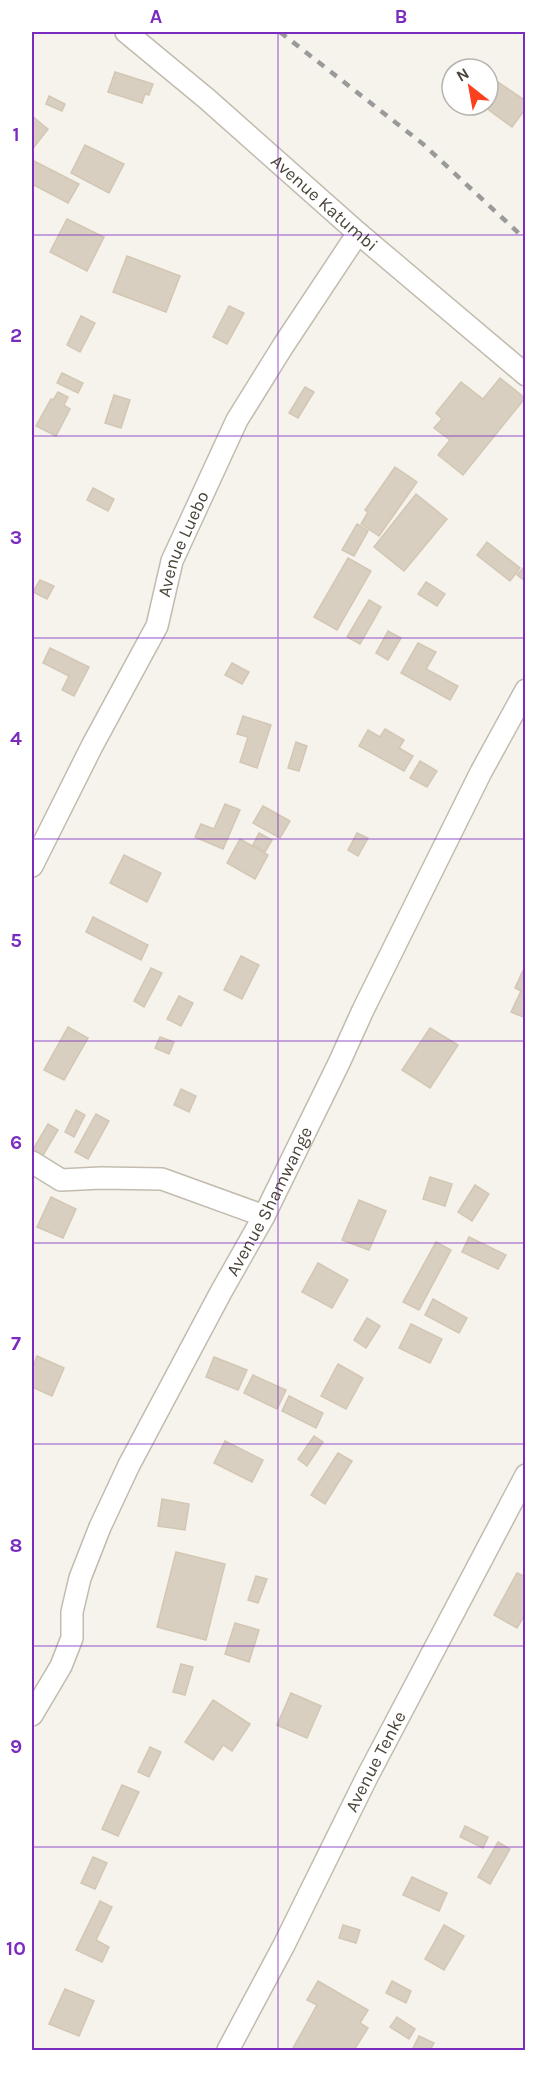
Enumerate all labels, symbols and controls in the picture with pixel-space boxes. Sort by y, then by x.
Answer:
text: A [150,5,163,28]
text: B [395,5,407,28]
north arrow [440,57,500,117]
text: N [453,63,472,86]
text: 1 [12,123,20,146]
street label: Avenue Katumbi [267,150,382,256]
text: 2 [10,324,22,347]
street label: Avenue Luebo [153,487,214,599]
text: 3 [10,526,22,549]
text: 4 [10,727,22,750]
text: 5 [10,929,22,952]
street label: Avenue Shamwange [221,1123,317,1280]
text: 6 [10,1131,22,1154]
text: 7 [11,1332,21,1355]
text: 8 [10,1534,22,1557]
street label: Avenue Tenke [340,1707,411,1816]
text: 9 [10,1735,22,1758]
text: 10 [6,1937,26,1960]

